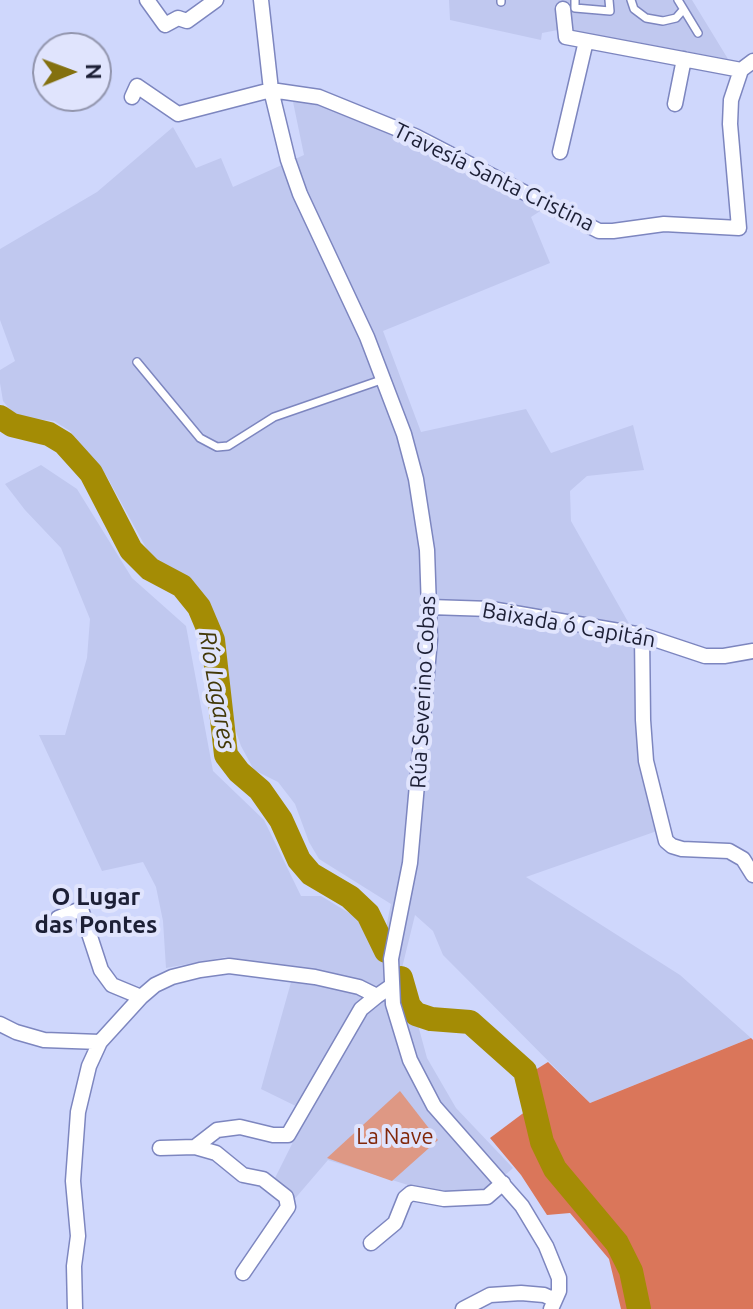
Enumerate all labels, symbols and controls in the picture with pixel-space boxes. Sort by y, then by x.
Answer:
north arrow [32,32,112,112]
text: N [82,63,107,80]
street label: Travesía Santa Cristina [389,117,599,237]
street label: Rúa Severino Cobas [405,595,441,789]
street label: Baixada ó Capitán [480,597,658,653]
water label: Río Lagares [192,628,242,752]
district label: O Lugar das Pontes [35,883,157,939]
park label: La Nave [356,1124,434,1150]

